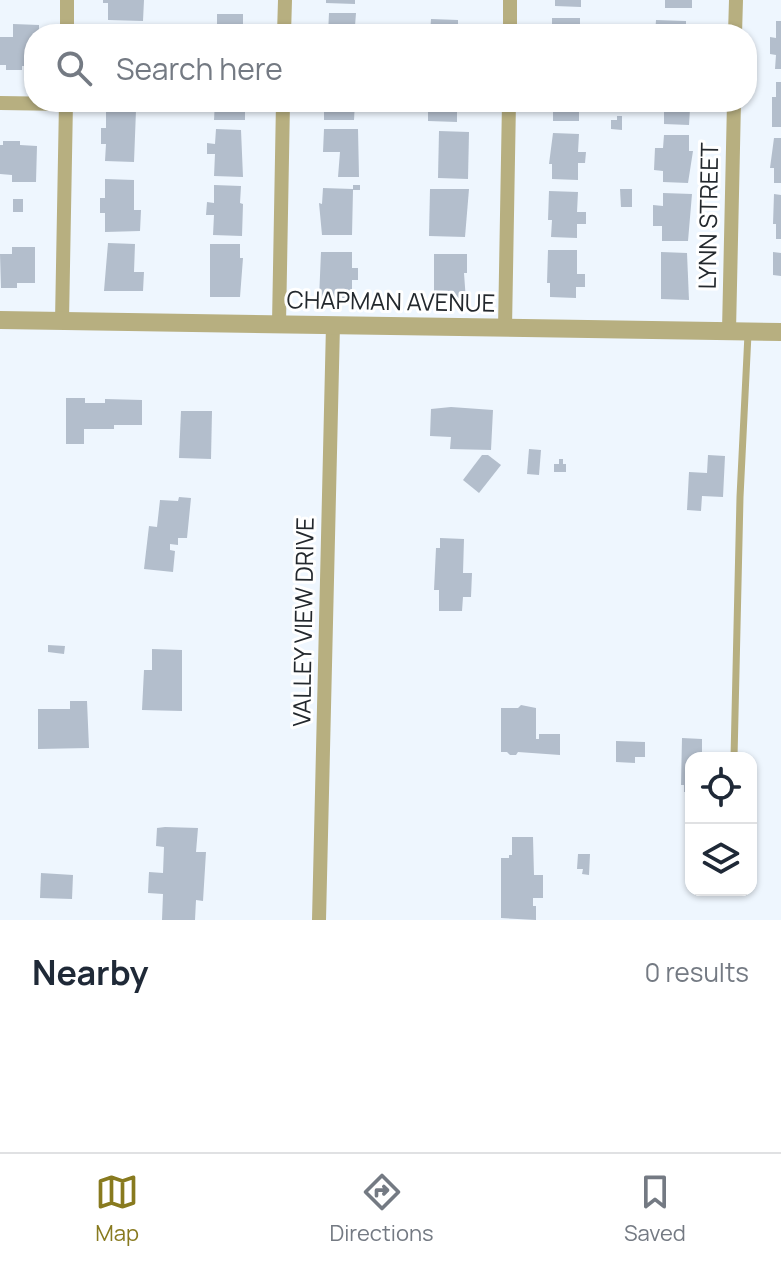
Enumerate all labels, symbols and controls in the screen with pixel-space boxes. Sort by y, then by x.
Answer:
search box [24,24,757,112]
icon: search [52,46,96,90]
text: Search here [116,48,283,89]
street label: LYNN STREET [690,142,725,290]
street label: CHAPMAN AVENUE [286,282,496,319]
street label: VALLEY VIEW DRIVE [284,517,321,727]
map controls [685,752,757,896]
button: locate [685,752,757,824]
button: layers [685,824,757,896]
text: Nearby [32,949,148,995]
text: 0 results [644,954,749,990]
tab: Map [95,1170,139,1248]
tab: Directions [329,1170,434,1248]
tab: Saved [624,1170,686,1248]

